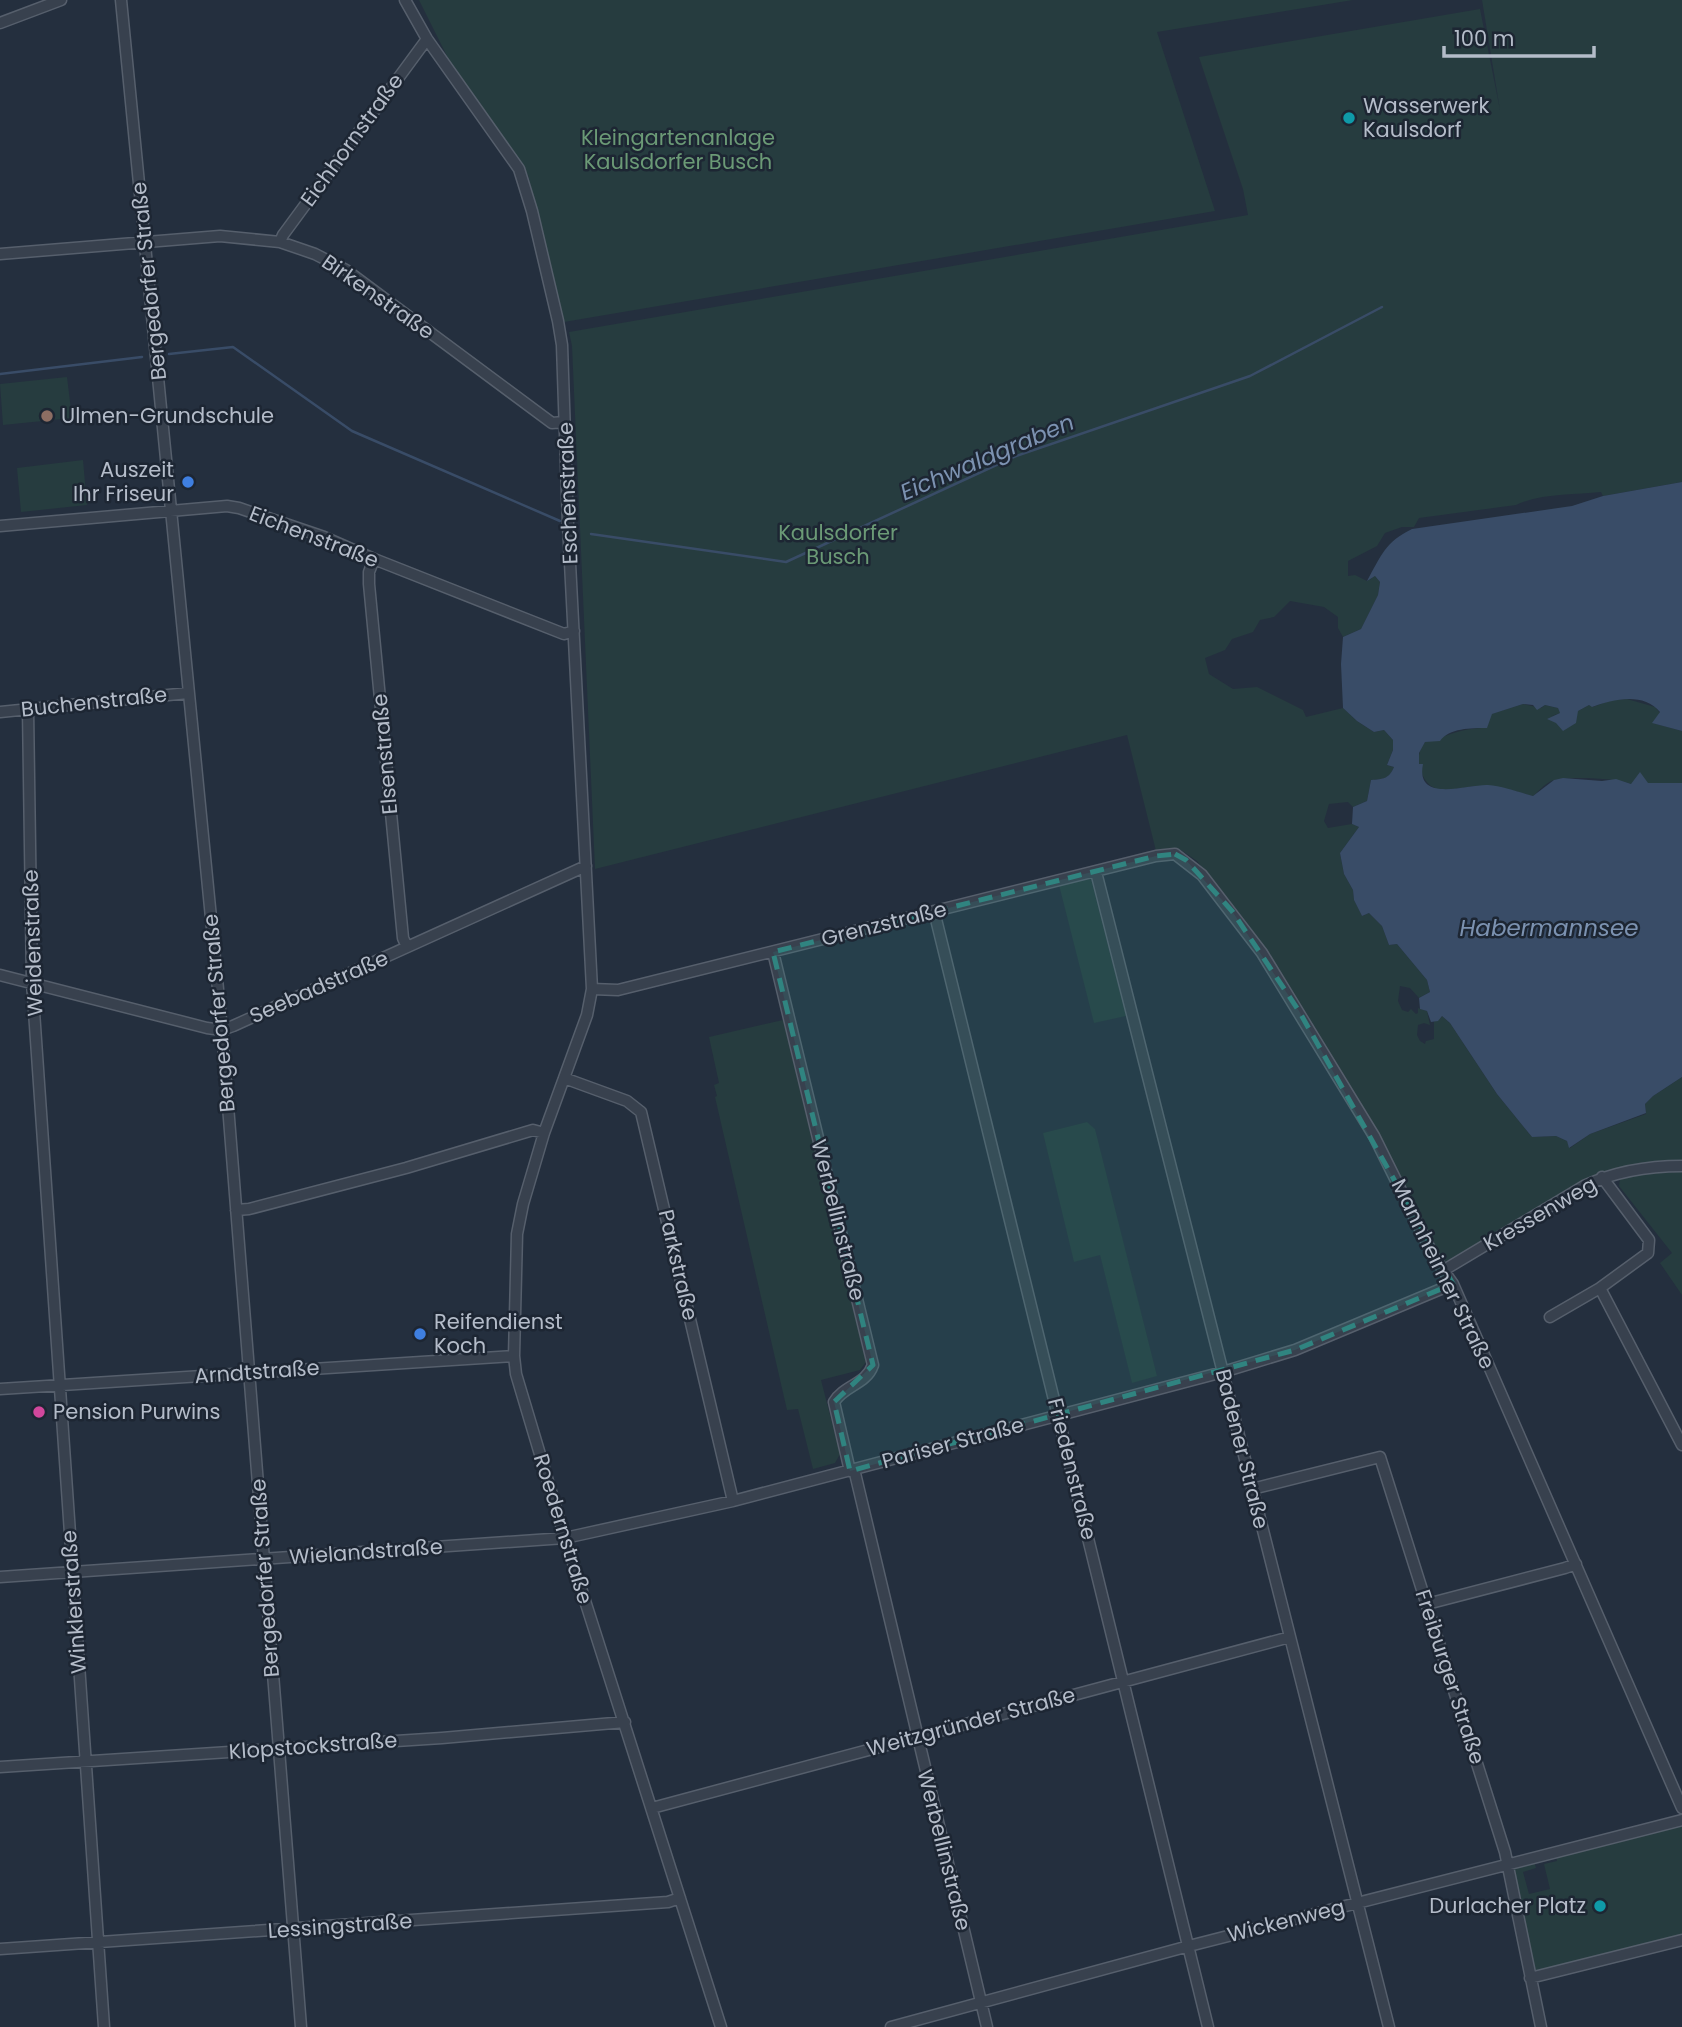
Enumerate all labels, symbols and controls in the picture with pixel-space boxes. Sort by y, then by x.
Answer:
scale bar [1444,14,1594,58]
text: 100 m [1454,24,1514,53]
street label: Eichhornstraße [293,67,410,212]
place label: Wasserwerk Kaulsdorf [1363,91,1490,144]
marker: Wasserwerk Kaulsdorf [1341,110,1357,126]
park label: Kleingartenanlage Kaulsdorfer Busch [581,123,775,176]
street label: Bergedorfer Straße [124,181,173,382]
street label: Birkenstraße [316,247,440,346]
place label: Ulmen-Grundschule [61,401,274,430]
water label: Eichwaldgraben [895,406,1079,508]
marker: Ulmen-Grundschule [39,408,55,424]
street label: Eschenstraße [551,421,584,565]
place label: Auszeit Ihr Friseur [73,455,174,508]
marker: Auszeit Ihr Friseur [180,474,196,490]
street label: Eichenstraße [245,499,383,575]
park label: Kaulsdorfer Busch [778,518,898,571]
street label: Buchenstraße [19,679,169,724]
street label: Elsenstraße [365,692,404,816]
street label: Weidenstraße [15,869,50,1017]
street label: Grenzstraße [818,894,950,953]
water label: Habermannsee [1459,912,1639,944]
street label: Bergedorfer Straße [195,913,242,1113]
street label: Seebadstraße [245,943,393,1030]
street label: Werbellinstraße [804,1136,873,1304]
street label: Kressenweg [1478,1169,1602,1258]
street label: Mannheimer Straße [1385,1174,1502,1374]
street label: Parkstraße [652,1207,705,1323]
place label: Reifendienst Koch [434,1307,563,1360]
marker: Reifendienst Koch [412,1326,428,1342]
street label: Arndtstraße [193,1353,320,1390]
street label: Badener Straße [1209,1366,1276,1532]
street label: Friedenstraße [1041,1395,1104,1543]
place label: Pension Purwins [53,1397,220,1426]
marker: Pension Purwins [31,1404,47,1420]
street label: Pariser Straße [879,1410,1027,1475]
street label: Roedernstraße [527,1450,600,1608]
street label: Bergedorfer Straße [243,1478,286,1678]
street label: Winklerstraße [54,1529,93,1675]
street label: Wielandstraße [288,1532,444,1571]
street label: Freiburger Straße [1409,1586,1492,1768]
street label: Weitzgründer Straße [863,1680,1078,1763]
street label: Klopstockstraße [228,1725,398,1766]
street label: Werbellinstraße [910,1766,979,1934]
place label: Durlacher Platz [1429,1891,1586,1920]
street label: Wickenweg [1224,1892,1348,1949]
marker: Durlacher Platz [1592,1898,1608,1914]
street label: Lessingstraße [267,1906,413,1945]

